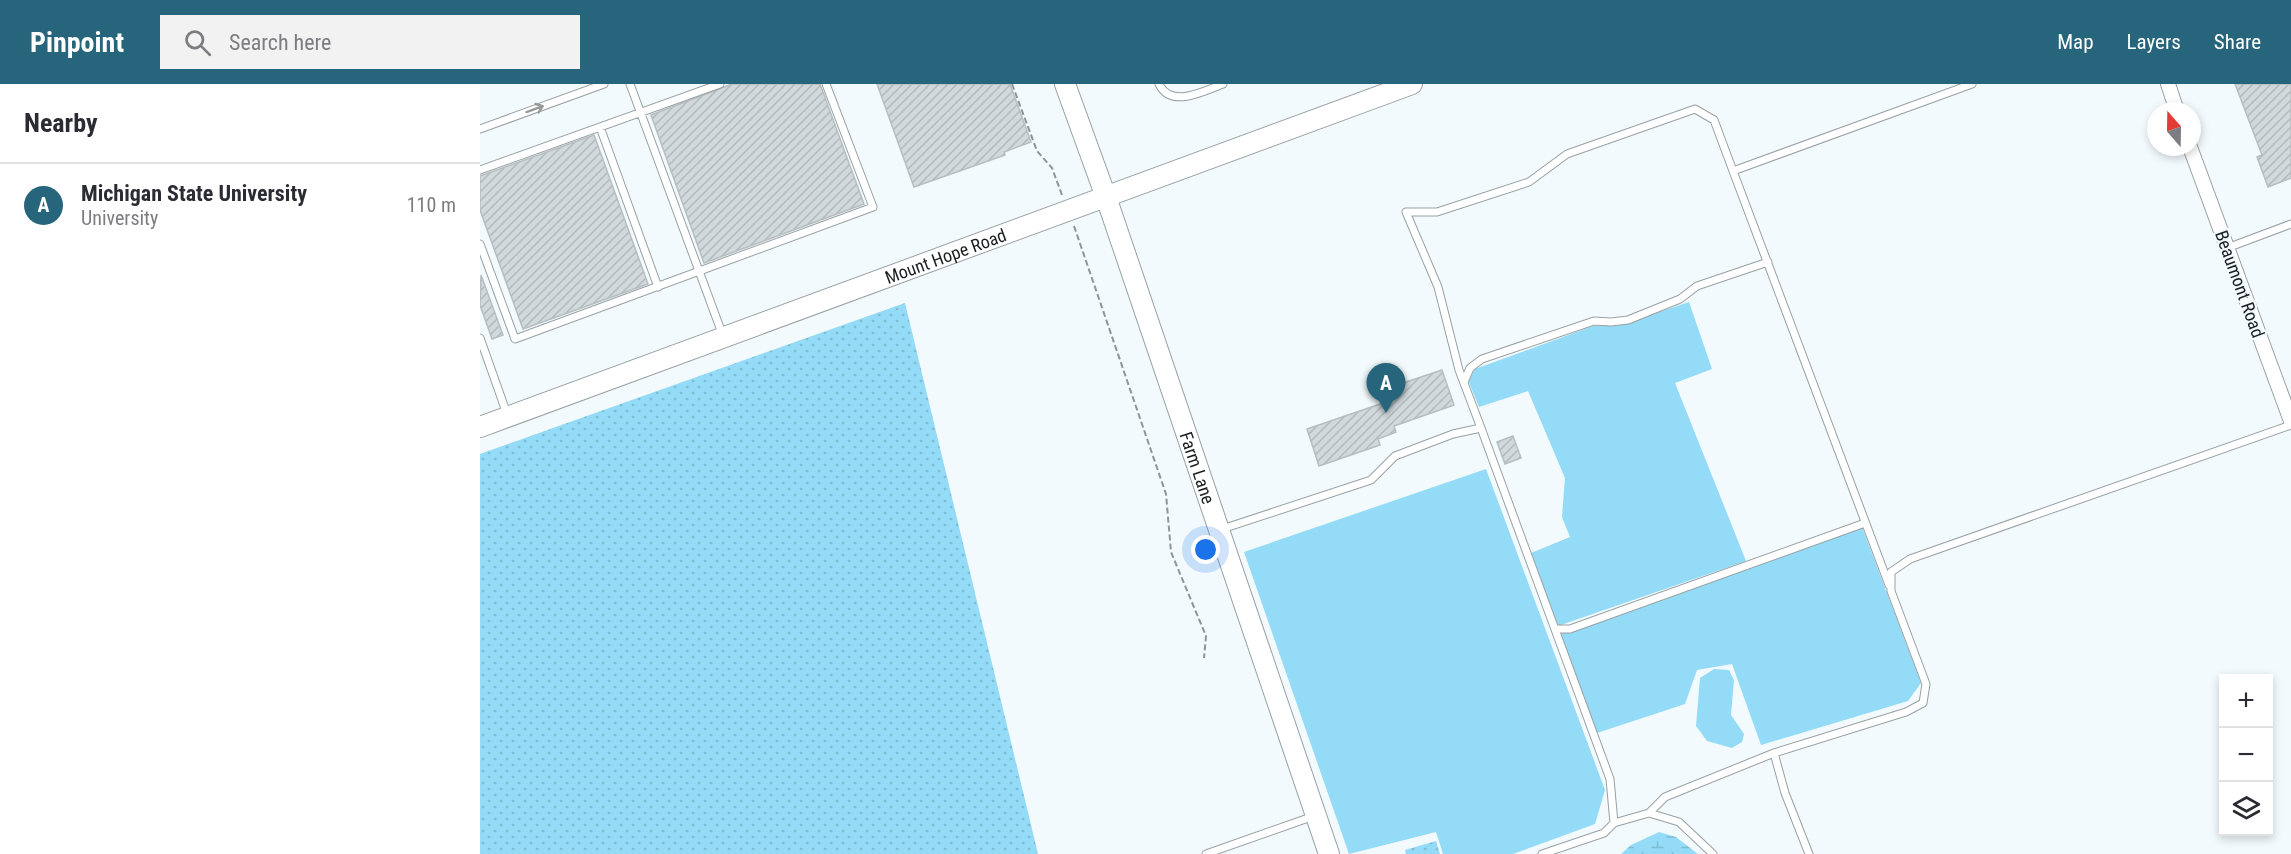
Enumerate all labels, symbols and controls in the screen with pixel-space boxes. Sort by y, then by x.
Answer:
search box [160,15,580,69]
text: Pinpoint [30,26,124,59]
icon: search [181,26,214,59]
text: Search here [229,30,331,55]
text: Map [2057,30,2094,54]
text: Layers [2127,30,2181,54]
text: Share [2214,30,2261,54]
north arrow [2147,102,2201,156]
one-way arrow [525,103,544,114]
text: Nearby [24,108,98,138]
text: Michigan State University [81,181,307,206]
text: A [38,193,49,217]
text: 110 m [407,193,456,217]
text: University [81,206,158,230]
street label: Mount Hope Road [882,224,1009,288]
street label: Beaumont Road [2211,228,2269,340]
pin: A [1366,364,1406,413]
street label: Farm Lane [1176,429,1220,506]
your location [1191,535,1220,564]
map controls [2219,674,2273,836]
button: + [2219,674,2273,728]
button: − [2219,728,2273,782]
button: layers [2219,782,2273,836]

